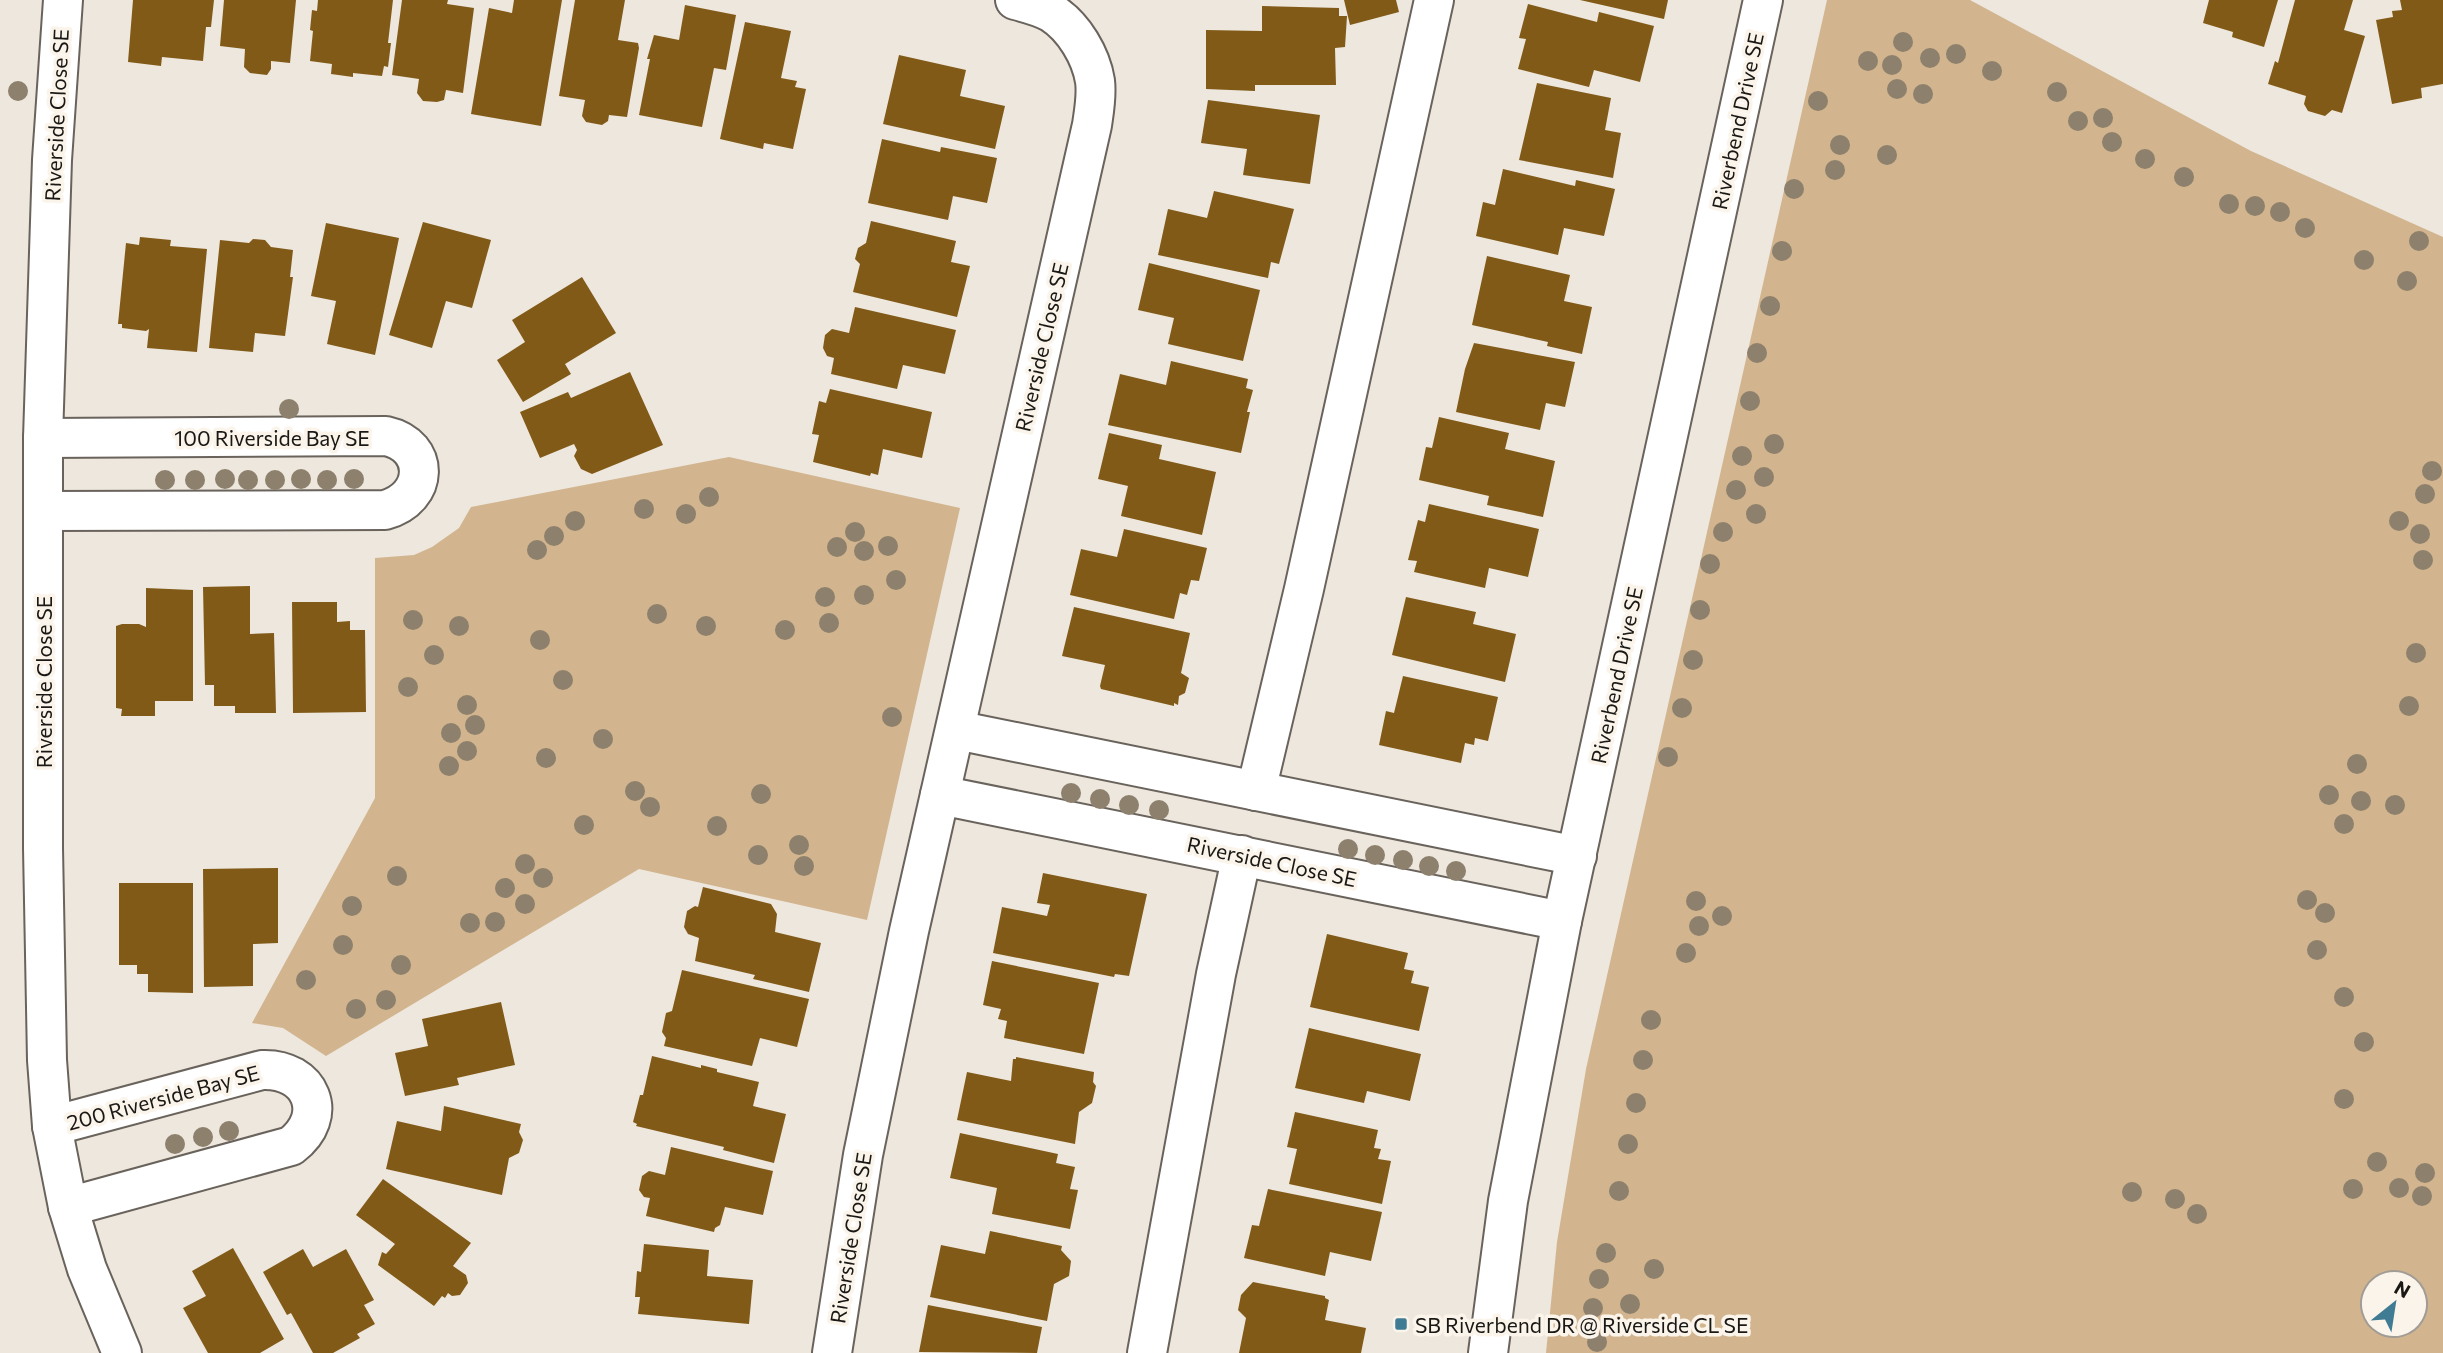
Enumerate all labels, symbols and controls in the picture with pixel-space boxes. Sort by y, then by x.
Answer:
street label: Riverside Close SE [39,28,73,202]
street label: Riverbend Drive SE [1706,30,1768,212]
street label: Riverside Close SE [1009,260,1073,434]
street label: 100 Riverside Bay SE [174,425,370,450]
street label: Riverbend Drive SE [1585,584,1647,766]
street label: Riverside Close SE [31,596,56,768]
street label: Riverside Close SE [1185,831,1359,891]
street label: 200 Riverside Bay SE [64,1059,262,1135]
street label: Riverside Close SE [824,1151,876,1325]
north arrow [2359,1269,2429,1339]
text: N [2391,1275,2415,1302]
place label: SB Riverbend DR @ Riverside CL SE [1415,1312,1748,1337]
marker: SB Riverbend DR @ Riverside CL SE [1393,1316,1409,1332]

